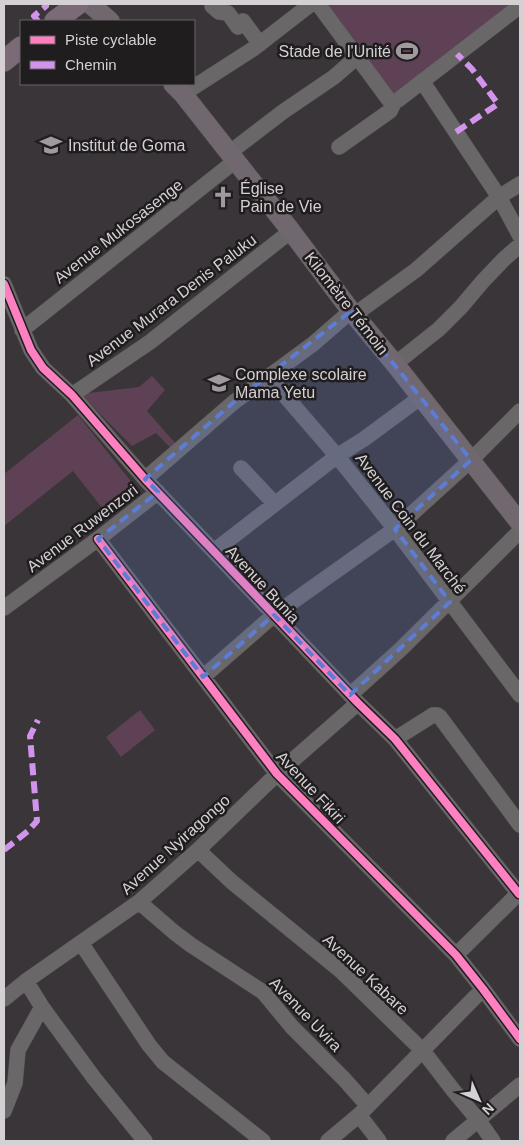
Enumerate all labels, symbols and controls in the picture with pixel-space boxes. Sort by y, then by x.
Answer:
legend [20,20,195,85]
text: Piste cyclable [65,31,157,48]
sports icon: Stade de l'Unité [394,38,420,64]
place label: Stade de l'Unité [279,43,391,60]
text: Chemin [65,56,117,73]
school or university icon: Institut de Goma [38,132,64,158]
place label: Institut de Goma [68,137,185,154]
street label: Avenue Mukosasenge [51,176,186,287]
place label: Église Pain de Vie [240,179,322,215]
church icon: Église Pain de Vie [210,184,236,210]
street label: Avenue Murara Denis Paluku [83,231,259,370]
street label: Kilomètre Témoin [301,249,392,358]
place label: Complexe scolaire Mama Yetu [235,366,367,401]
school or university icon: Complexe scolaire Mama Yetu [206,370,232,396]
street label: Avenue Coin du Marché [352,450,469,597]
street label: Avenue Ruwenzori [24,481,141,576]
street label: Avenue Bunia [223,542,303,627]
street label: Avenue Fikiri [273,748,348,827]
street label: Avenue Nyiragongo [118,791,233,898]
street label: Avenue Kabare [320,931,412,1018]
street label: Avenue Uvira [266,974,345,1055]
north arrow [454,1075,504,1125]
text: N [479,1100,497,1118]

